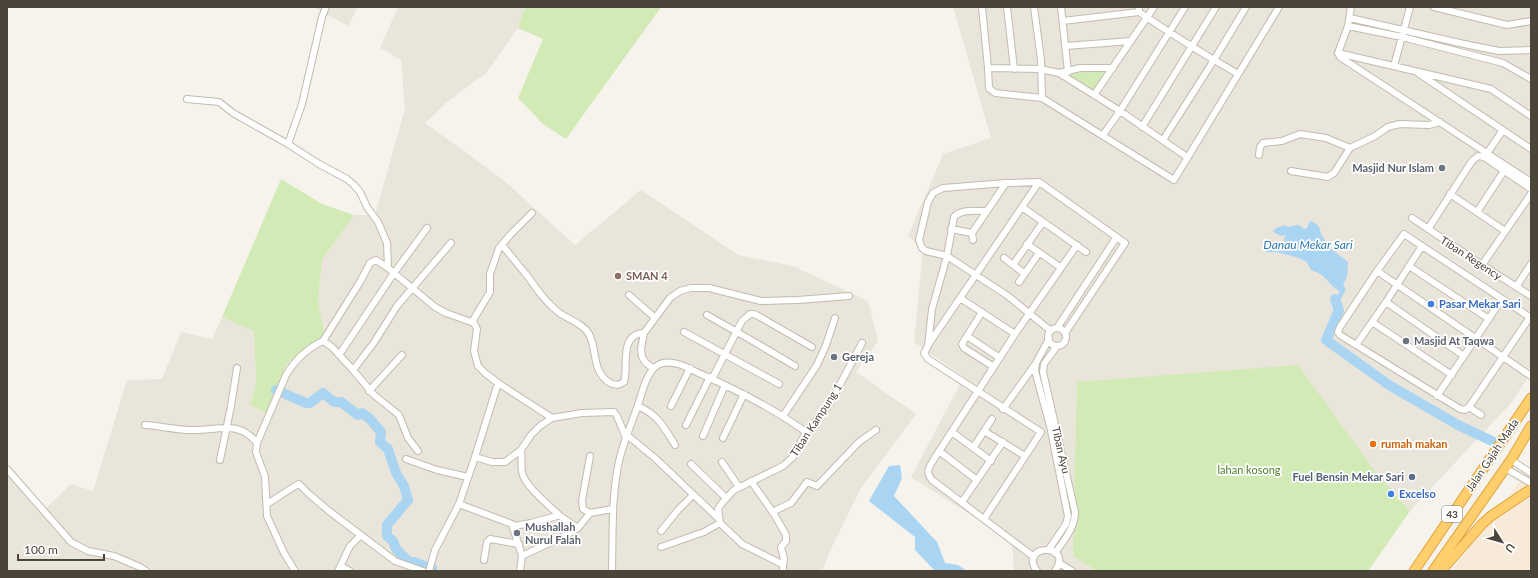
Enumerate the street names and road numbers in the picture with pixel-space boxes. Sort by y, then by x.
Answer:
street label: Tiban Regency [1438,233,1505,282]
street label: Tiban Kampung 1 [787,381,844,459]
street label: Jalan Gajah Mada [1463,416,1521,493]
street label: Tiban Ayu [1050,425,1073,475]
road number: 43 [1442,506,1462,522]

